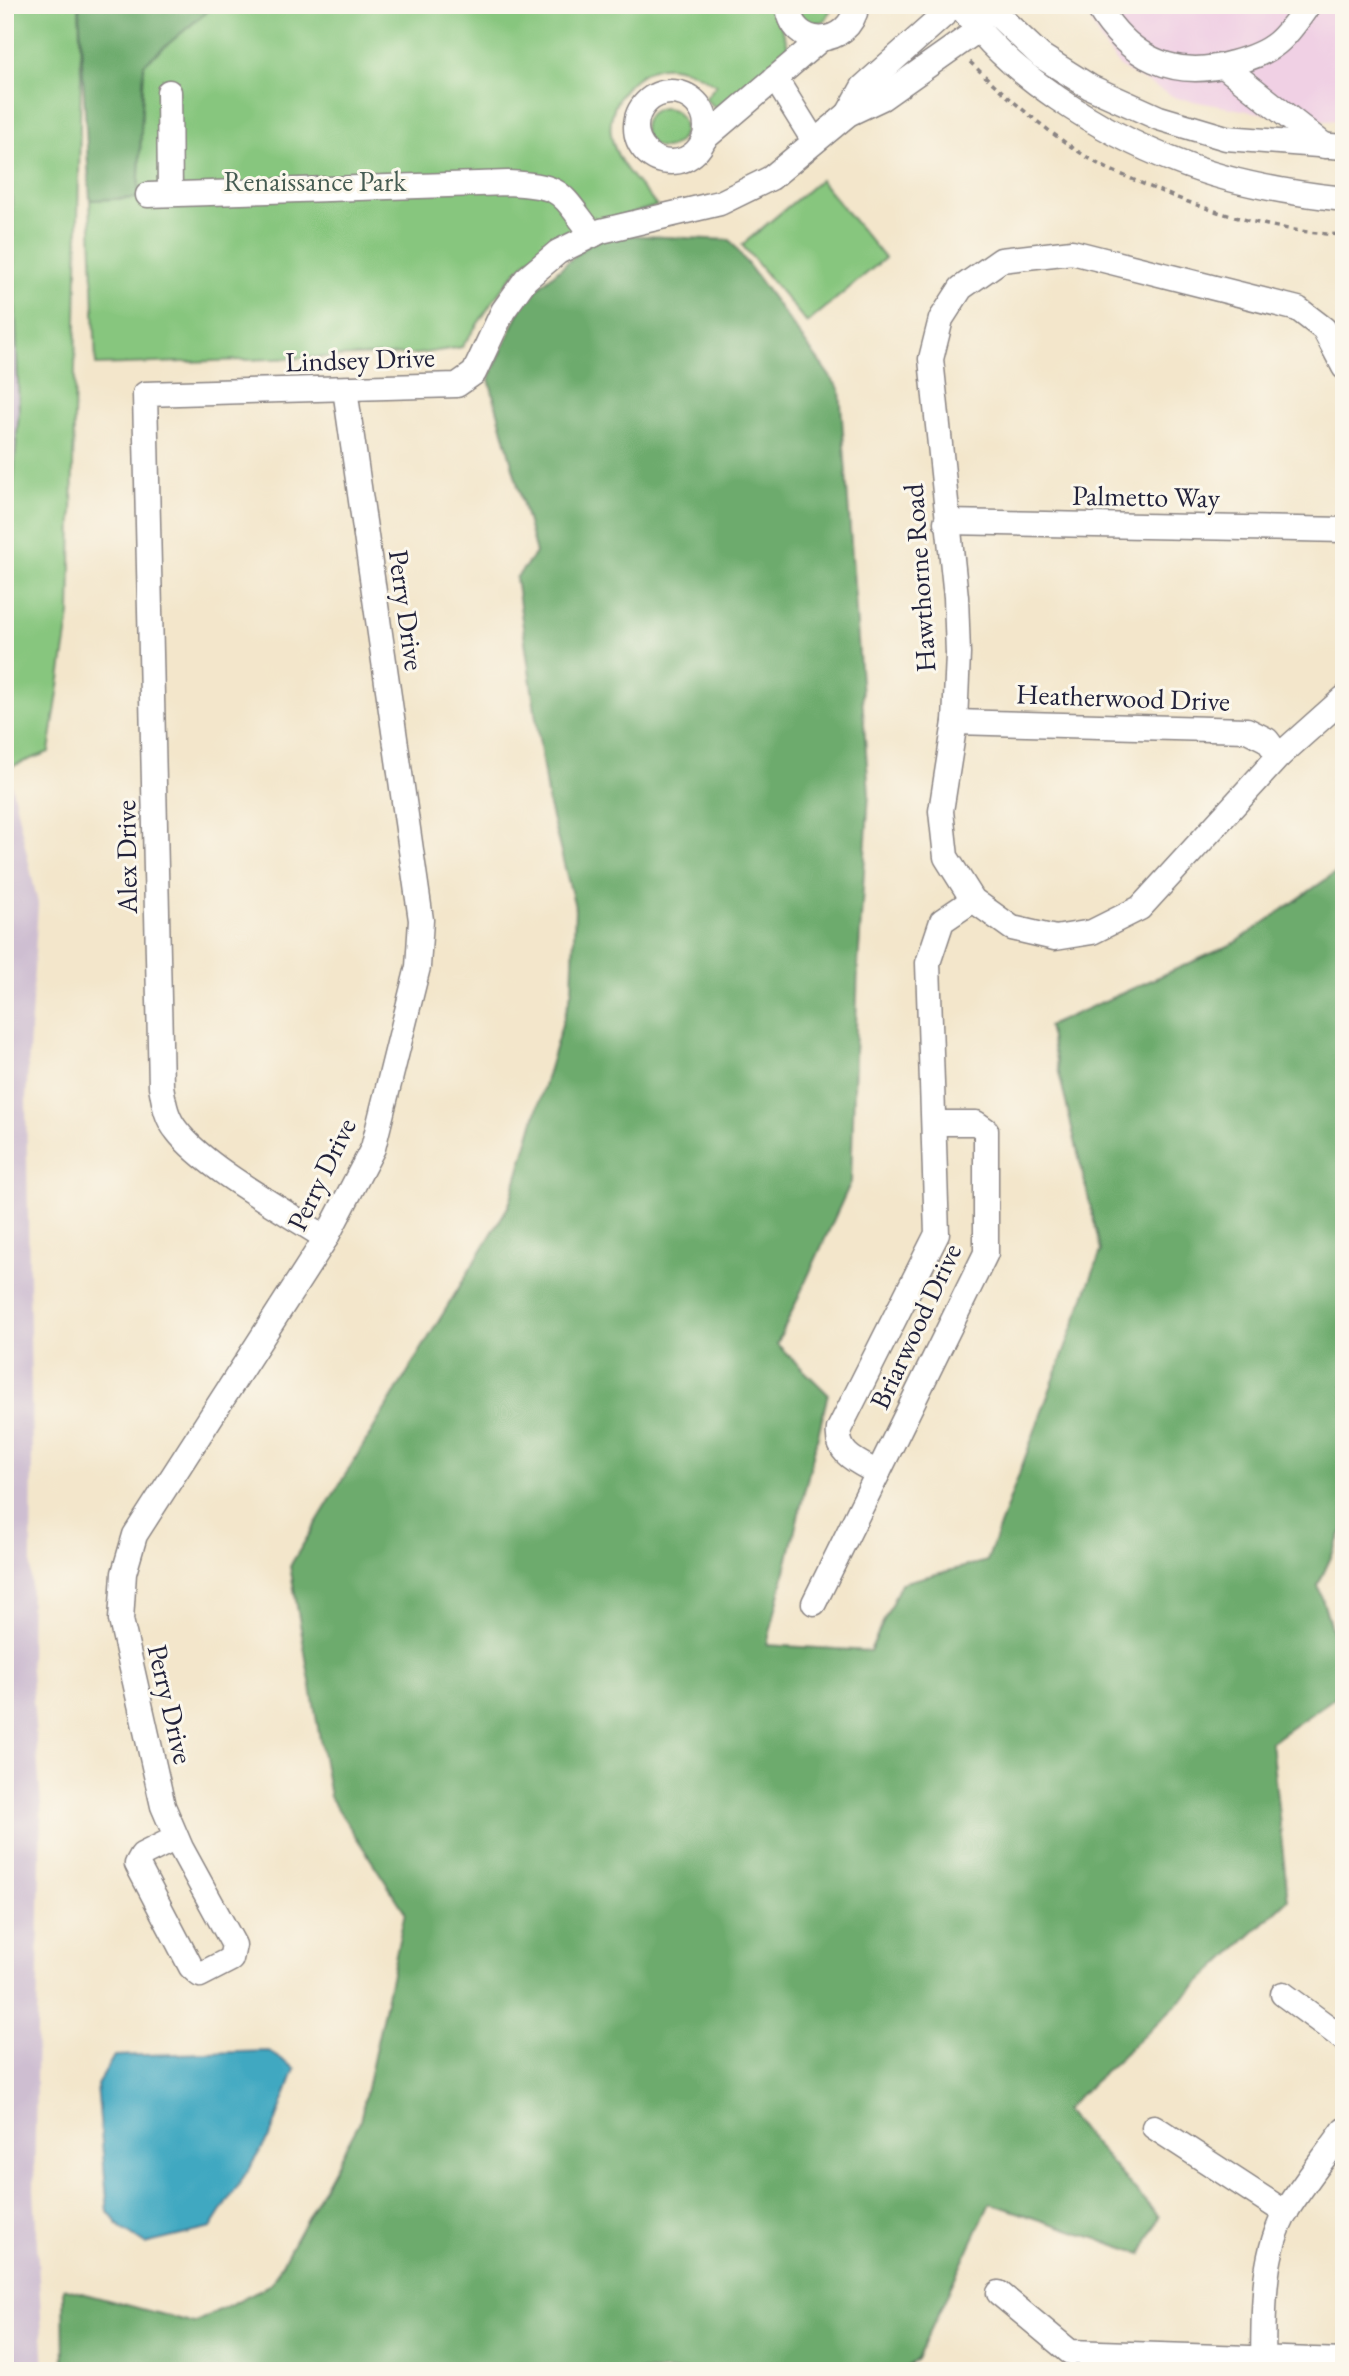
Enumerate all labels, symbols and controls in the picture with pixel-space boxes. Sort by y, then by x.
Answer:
park label: Renaissance Park [224,163,407,199]
street label: Lindsey Drive [285,338,436,380]
street label: Palmetto Way [1072,477,1221,515]
street label: Hawthorne Road [894,482,944,673]
street label: Perry Drive [381,547,433,673]
street label: Heatherwood Drive [1015,675,1231,719]
street label: Alex Drive [107,800,145,915]
street label: Perry Drive [278,1112,364,1236]
street label: Briarwood Drive [861,1237,969,1415]
street label: Perry Drive [140,1641,202,1767]

